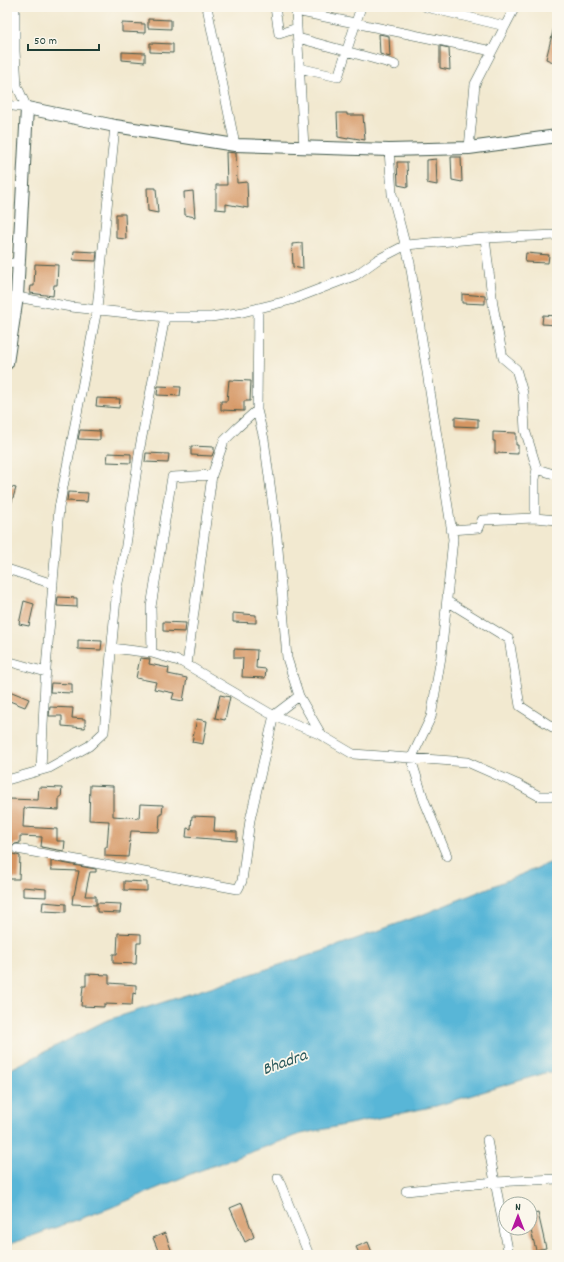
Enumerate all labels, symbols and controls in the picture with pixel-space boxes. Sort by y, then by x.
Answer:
scale bar [28,26,99,52]
text: 50 m [34,33,57,50]
water label: Bhadra [259,1044,312,1083]
north arrow [498,1196,538,1236]
text: N [515,1200,521,1216]

